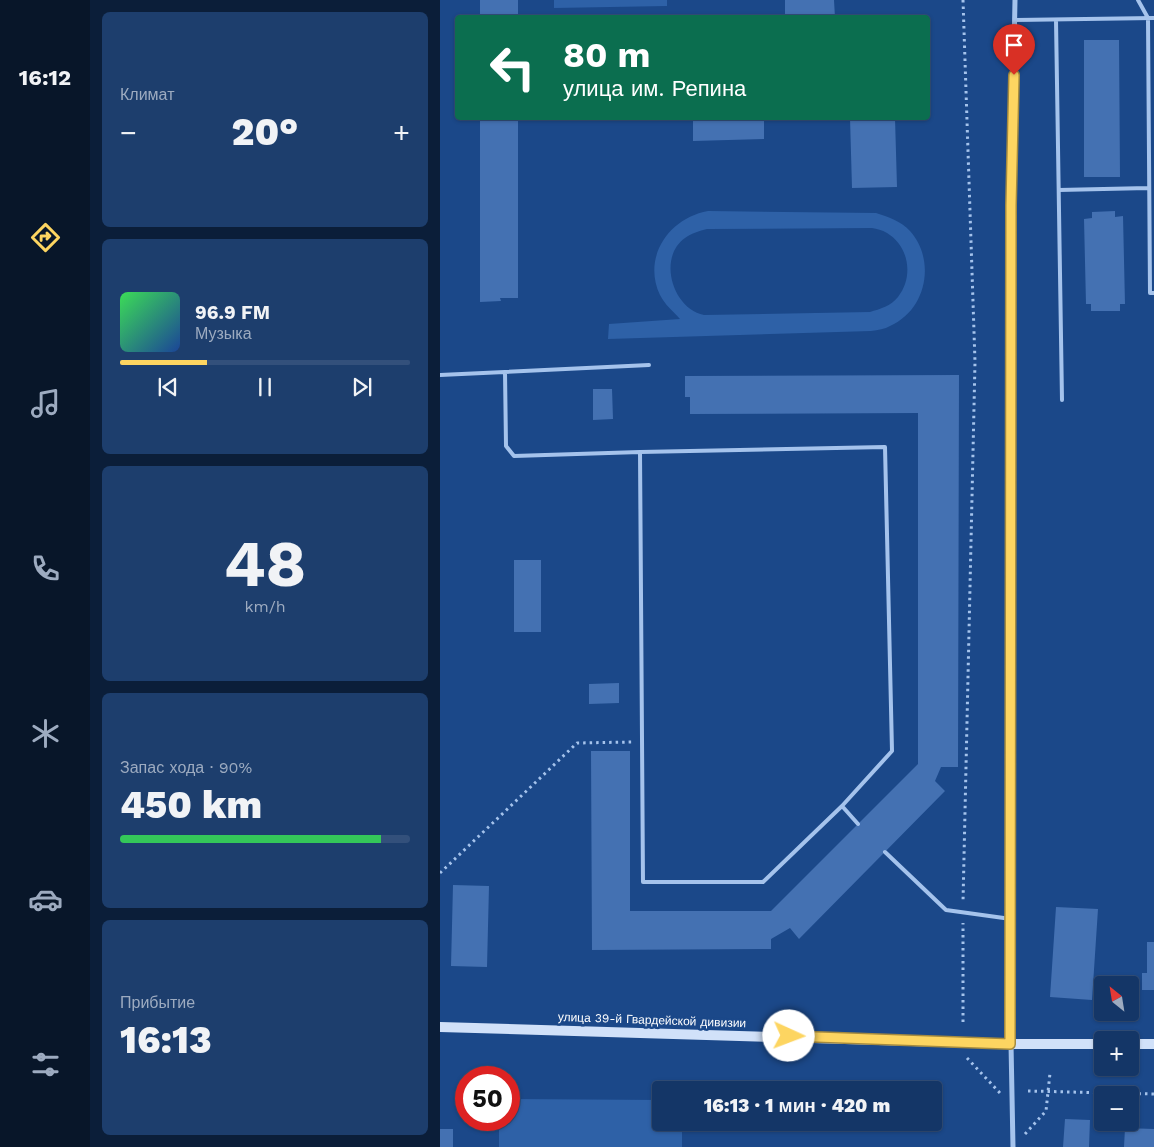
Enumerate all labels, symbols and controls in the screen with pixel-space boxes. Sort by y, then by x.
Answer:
pin [993,24,1035,75]
icon: arrive [1000,31,1028,59]
text: 80 m [563,34,650,76]
icon: left [480,35,545,100]
text: 16:12 [19,65,71,90]
text: улица им. Репина [563,76,746,101]
text: Климат [120,85,174,104]
text: 20° [232,110,298,154]
text: − [120,116,137,149]
text: + [393,116,410,149]
icon: directions [28,220,63,255]
text: 96.9 FM [195,301,270,324]
text: Музыка [195,324,252,343]
icon: previous [154,373,182,401]
icon: pause [251,373,279,401]
icon: next [348,373,376,401]
icon: music [28,386,63,421]
text: 48 [224,526,306,602]
icon: phone [28,551,63,586]
text: km/h [244,597,286,616]
icon: climate [28,716,63,751]
text: Запас хода · 90% [120,758,252,777]
text: 450 km [120,783,262,827]
icon: car [28,882,63,917]
north arrow [1094,976,1139,1021]
map controls [1094,976,1139,1131]
text: Прибытие [120,993,195,1012]
position arrow [762,1009,814,1061]
street label: улица 39-й Гвардейской дивизии [558,1010,746,1030]
text: 16:13 [120,1018,212,1062]
button: + [1094,1031,1139,1076]
icon: filters [28,1047,63,1082]
speed limit sign: 50 [455,1066,520,1131]
button: − [1094,1086,1139,1131]
text: 16:13 · 1 мин · 420 m [704,1094,890,1117]

